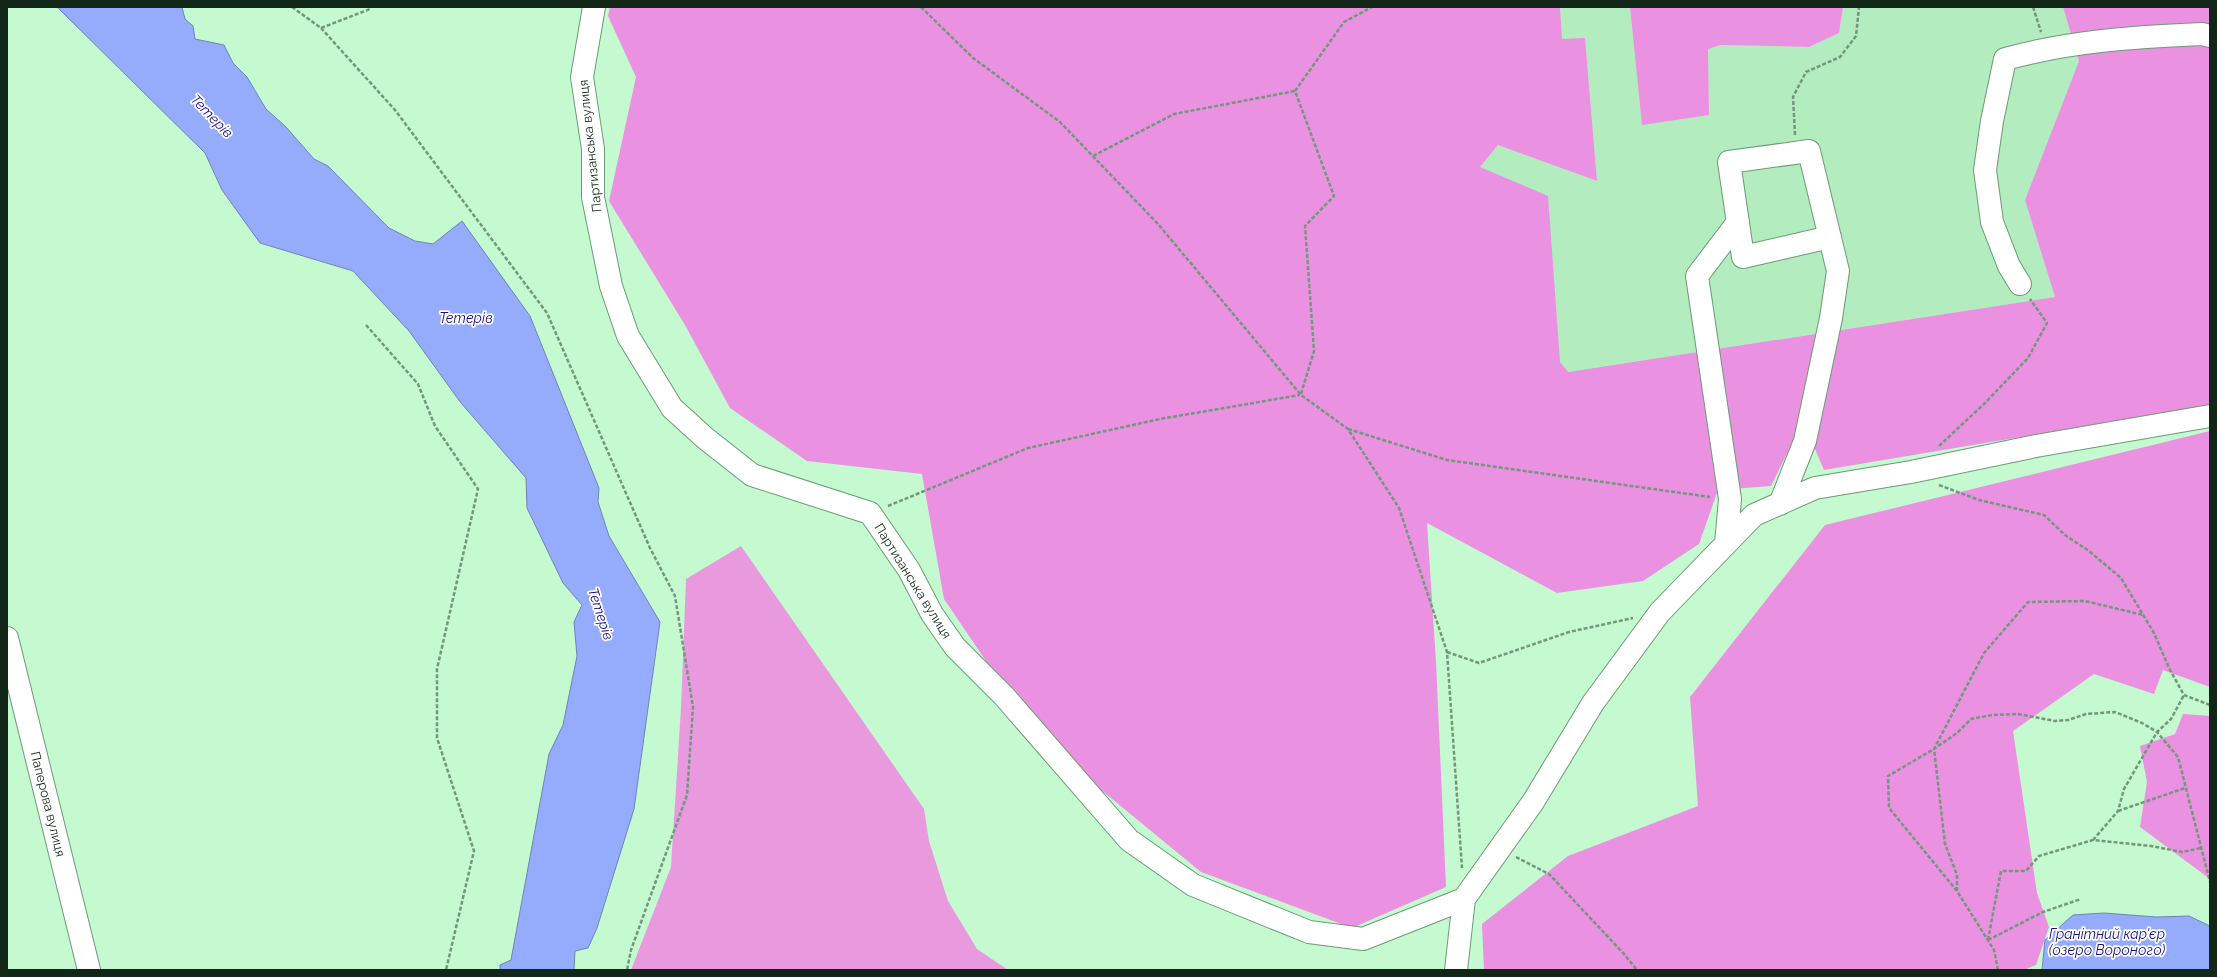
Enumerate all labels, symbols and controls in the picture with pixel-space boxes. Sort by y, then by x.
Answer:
street label: Партизанська вулиця [576,79,604,213]
water label: Тетерів [188,91,236,141]
water label: Тетерів [439,310,493,326]
street label: Партизанська вулиця [871,521,955,641]
water label: Тетерів [585,586,617,642]
street label: Паперова вулиця [28,750,68,858]
water label: Гранітний кар'єр (озеро Вороного) [2049,926,2165,958]

